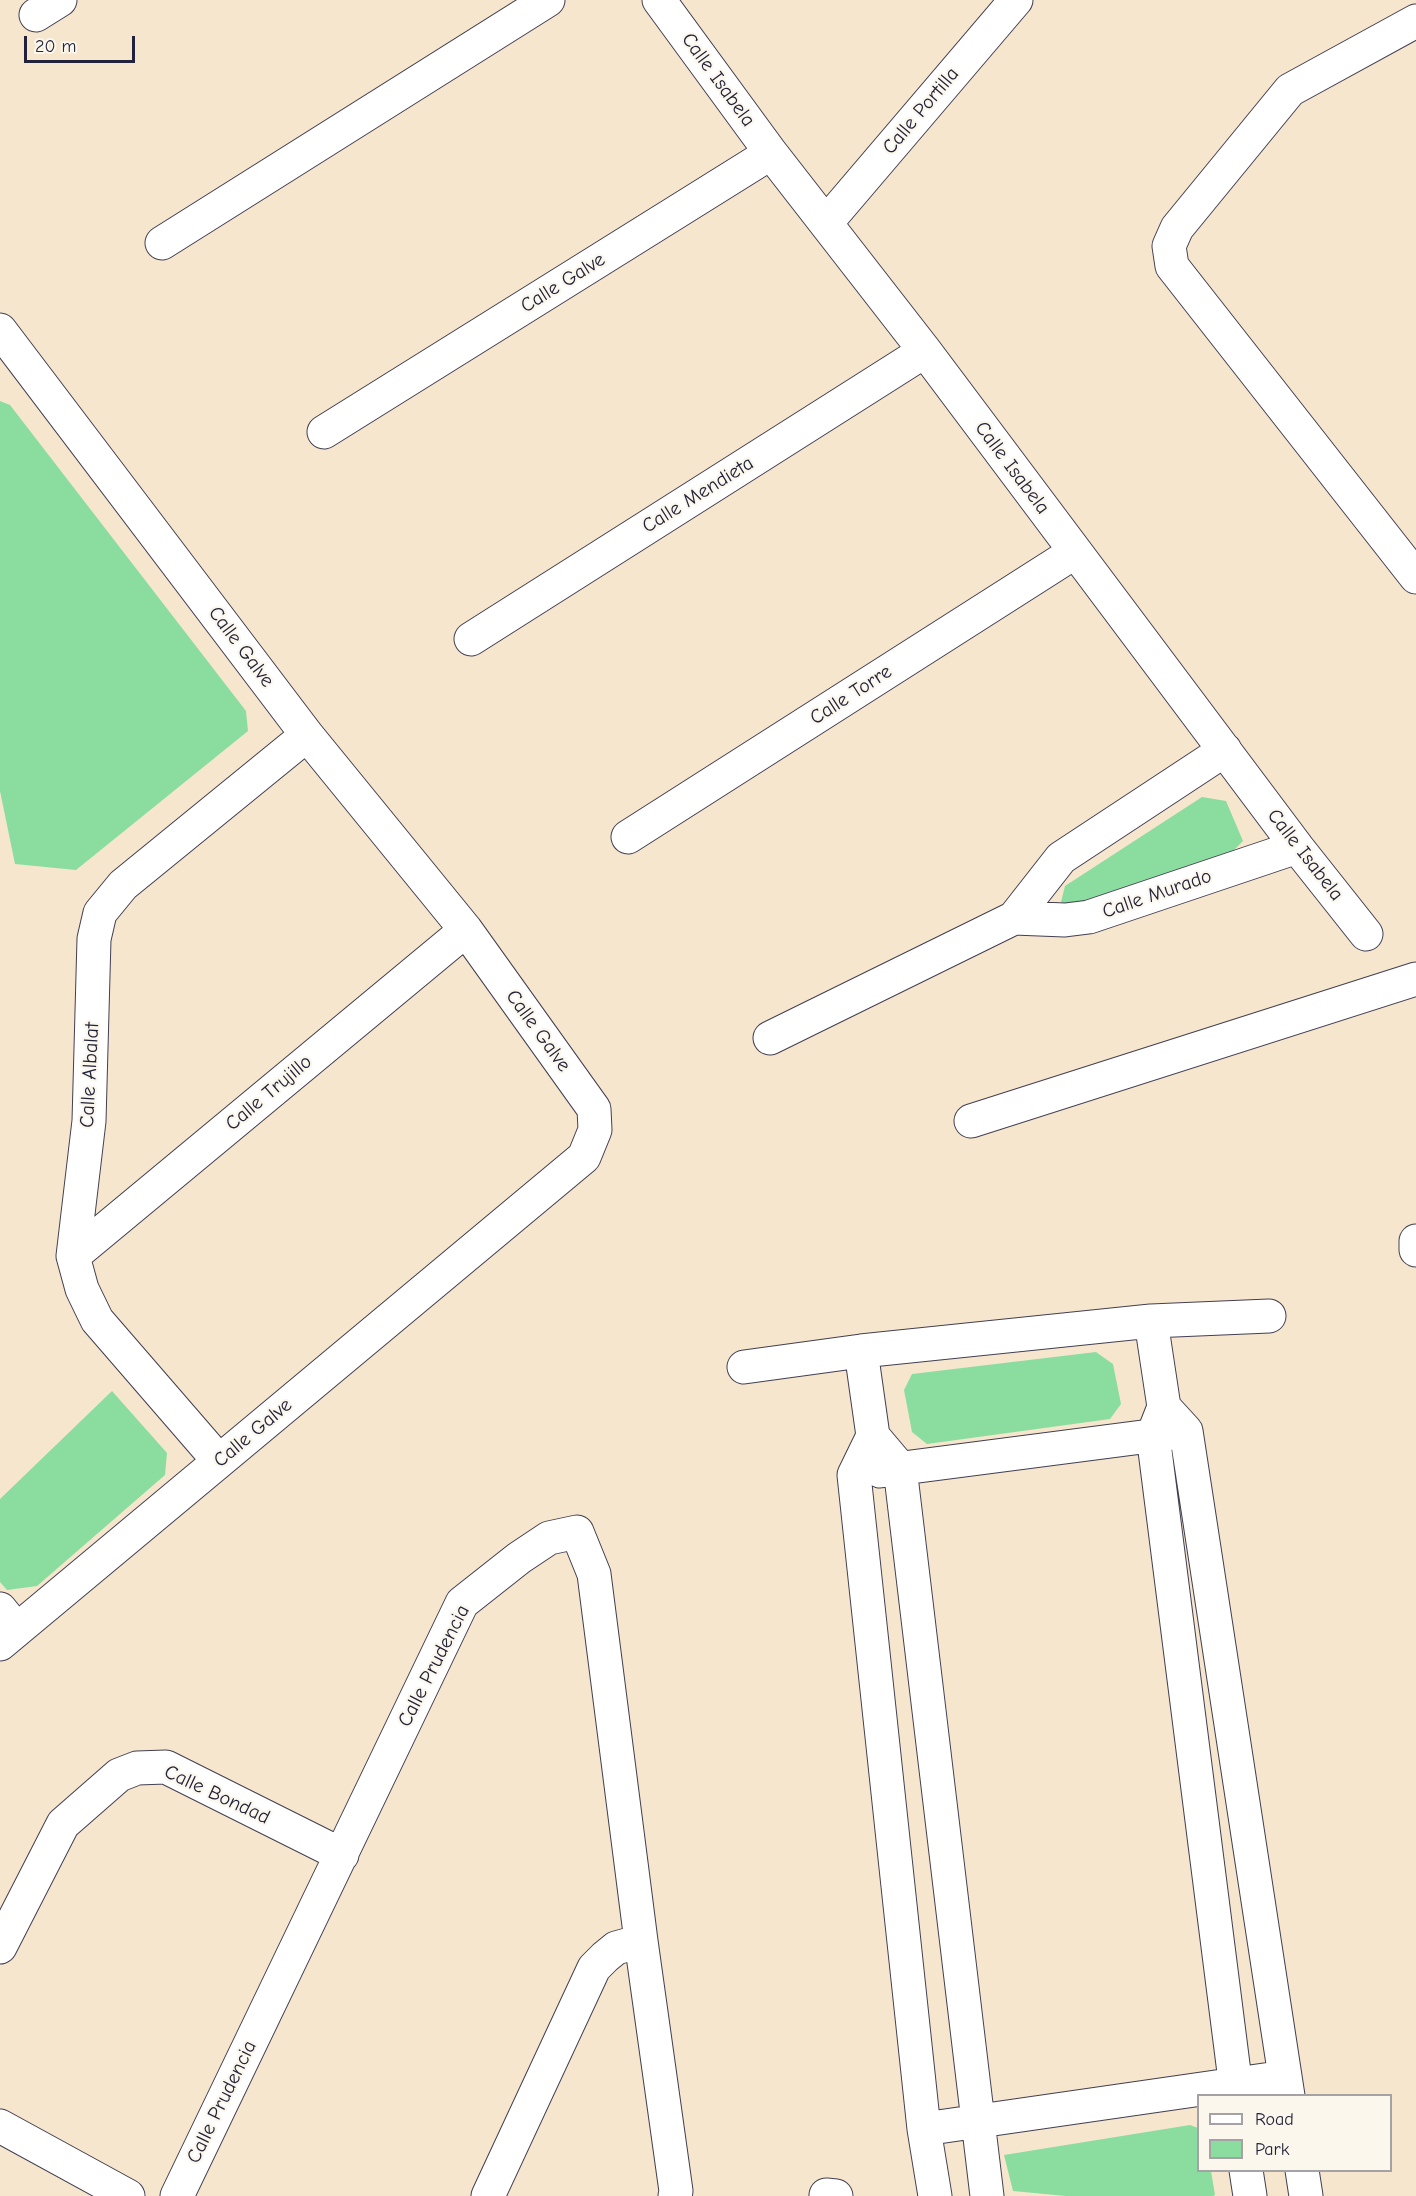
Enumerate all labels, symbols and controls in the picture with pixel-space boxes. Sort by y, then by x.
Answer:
scale bar [27,24,138,62]
street label: Calle Isabela [676,28,760,132]
text: 20 m [35,36,76,57]
street label: Calle Portilla [878,63,964,159]
street label: Calle Galve [516,248,610,318]
street label: Calle Isabela [969,417,1055,519]
street label: Calle Mendieta [638,451,758,539]
street label: Calle Galve [203,602,279,692]
street label: Calle Torre [806,660,896,730]
street label: Calle Isabela [1262,804,1348,906]
street label: Calle Murado [1099,864,1215,924]
street label: Calle Galve [500,985,576,1077]
street label: Calle Albalat [75,1022,105,1128]
street label: Calle Trujillo [221,1050,317,1136]
street label: Calle Galve [209,1393,297,1473]
street label: Calle Prudencia [393,1601,475,1731]
street label: Calle Bondad [160,1760,274,1830]
street label: Calle Prudencia [182,2037,262,2167]
legend [1197,2094,1392,2172]
text: Road [1255,2109,1294,2130]
text: Park [1255,2139,1289,2160]

